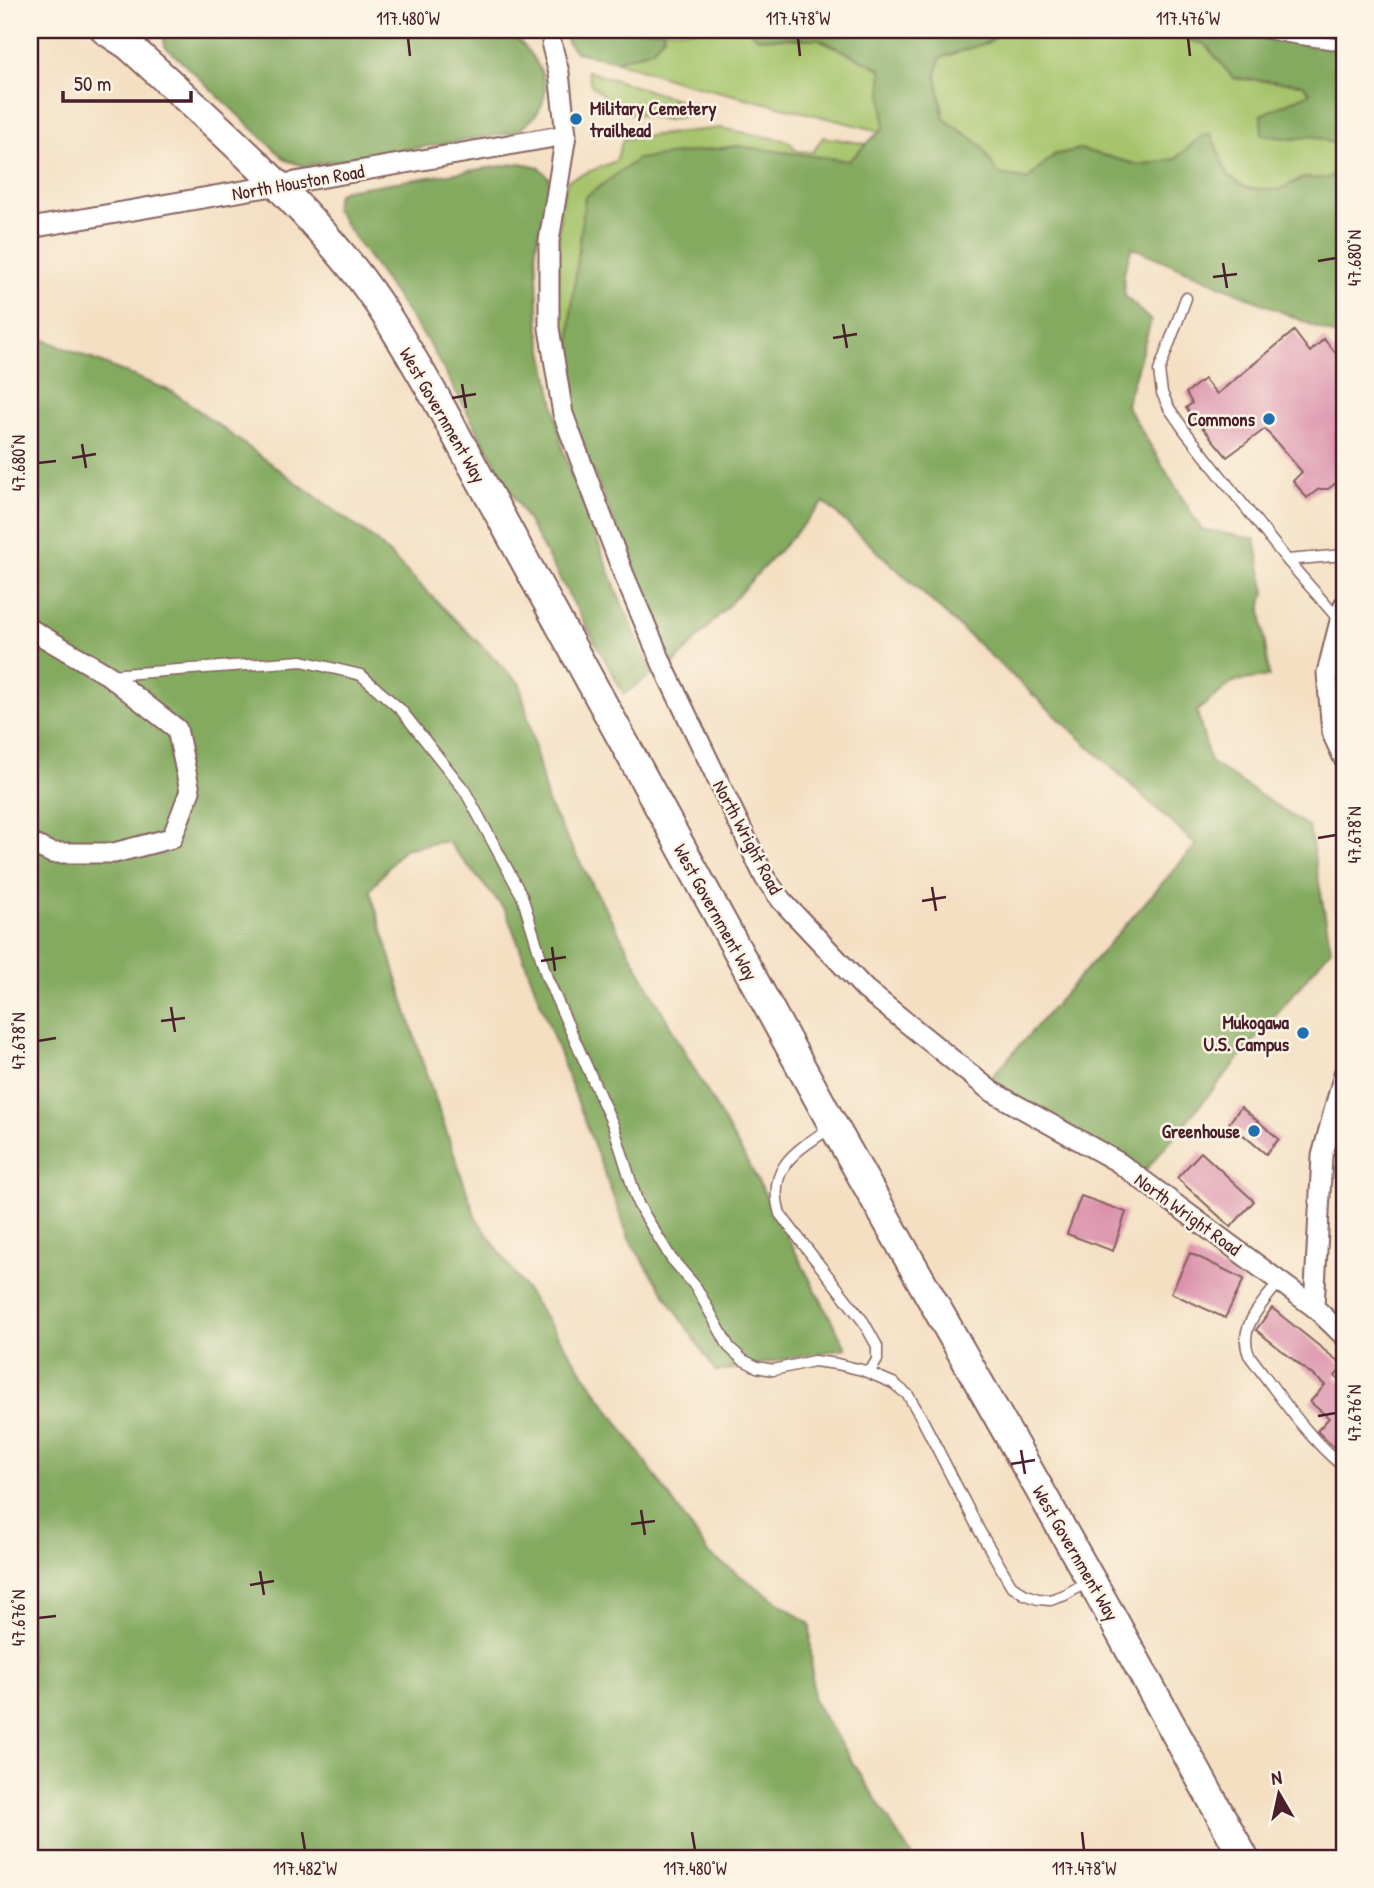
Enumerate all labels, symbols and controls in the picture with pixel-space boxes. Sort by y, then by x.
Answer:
text: 117.480°W [376,6,440,31]
text: 117.478°W [766,6,830,31]
text: 117.476°W [1156,6,1220,31]
scale bar [63,60,191,104]
text: 50 m [74,69,111,98]
place label: Military Cemetery trailhead [589,95,716,143]
marker: Military Cemetery trailhead [568,111,584,127]
street label: North Houston Road [230,157,367,206]
text: 47.680°N [1342,230,1367,286]
street label: West Government Way [394,342,492,488]
place label: Commons [1188,406,1256,432]
marker: Commons [1261,411,1277,427]
text: 47.680°N [6,435,31,491]
street label: North Wright Road [707,775,789,899]
text: 47.678°N [1342,806,1367,864]
street label: West Government Way [668,839,764,985]
place label: Mukogawa U.S. Campus [1203,1009,1290,1058]
text: 47.678°N [6,1012,31,1070]
marker: Mukogawa U.S. Campus [1295,1025,1311,1041]
place label: Greenhouse [1162,1118,1240,1144]
marker: Greenhouse [1246,1123,1262,1139]
street label: North Wright Road [1129,1167,1247,1262]
text: 47.676°N [1342,1385,1367,1441]
street label: West Government Way [1027,1480,1125,1626]
text: 47.676°N [6,1590,31,1646]
north arrow [1244,1758,1314,1828]
text: N [1269,1764,1283,1791]
text: 117.482°W [273,1856,337,1881]
text: 117.480°W [663,1856,727,1881]
text: 117.478°W [1052,1856,1116,1881]

